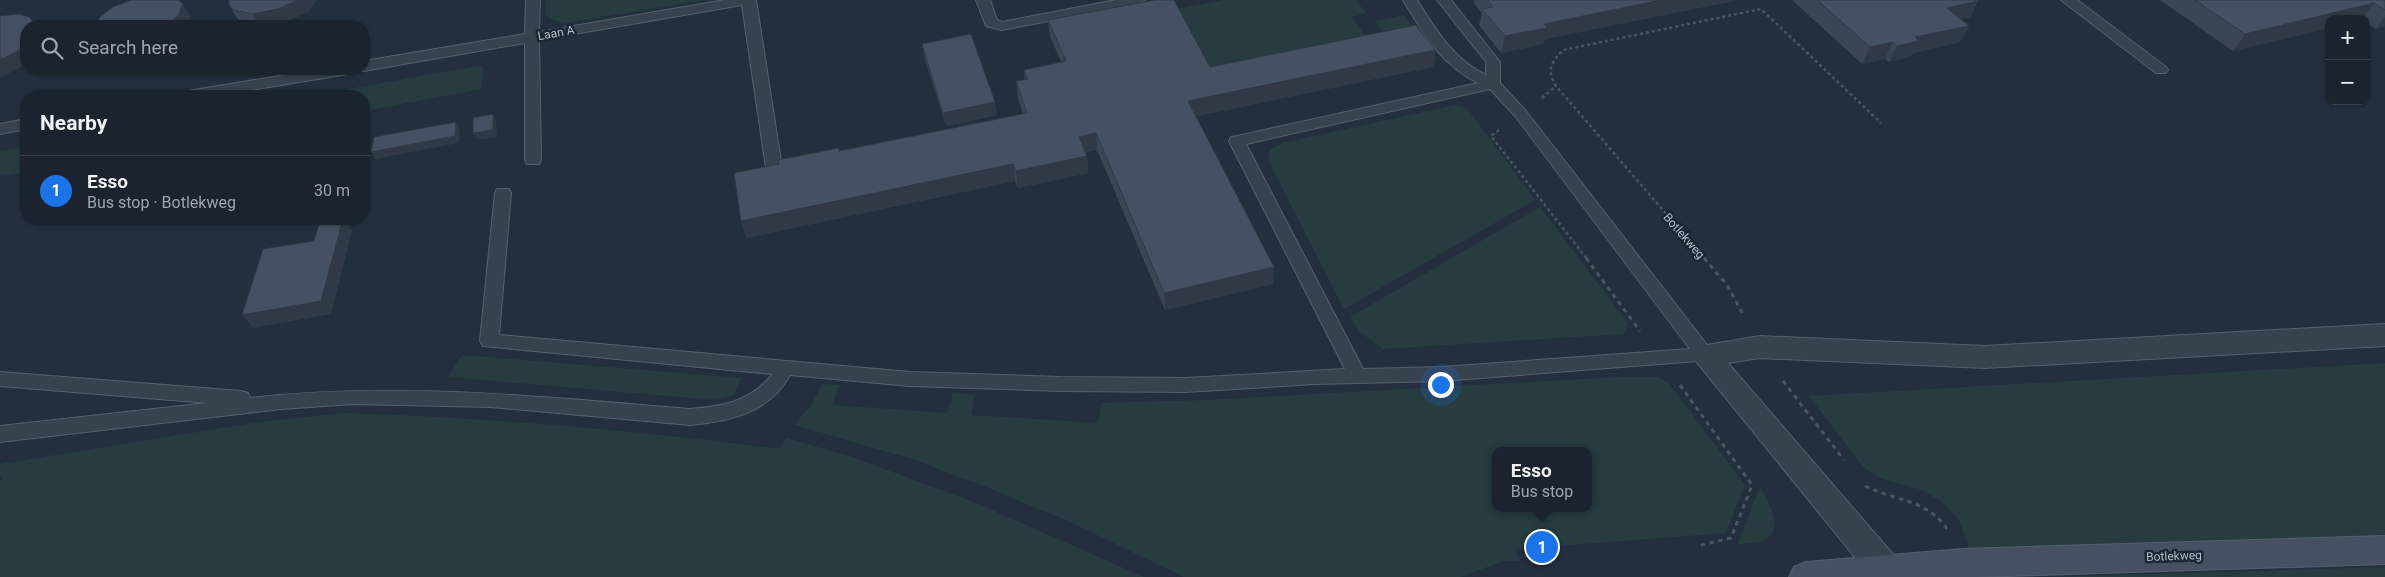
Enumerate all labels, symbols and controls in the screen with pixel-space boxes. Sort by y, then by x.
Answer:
map controls [2325,15,2370,105]
button: + [2325,15,2370,60]
search box [20,20,370,75]
street label: Laan A [537,23,576,43]
icon: search [38,34,66,62]
text: Search here [78,36,178,59]
button: − [2325,60,2370,105]
text: Nearby [40,111,107,135]
text: Esso [87,170,128,193]
text: 1 [51,181,61,200]
text: 30 m [314,181,350,200]
text: Bus stop · Botlekweg [87,193,236,212]
street label: Botlekweg [1660,210,1708,262]
your location [1428,372,1454,398]
popup [1492,447,1592,512]
text: Esso [1511,459,1552,482]
text: Bus stop [1511,482,1573,501]
pin: 1 [1526,528,1558,566]
street label: Botlekweg [2146,548,2202,564]

